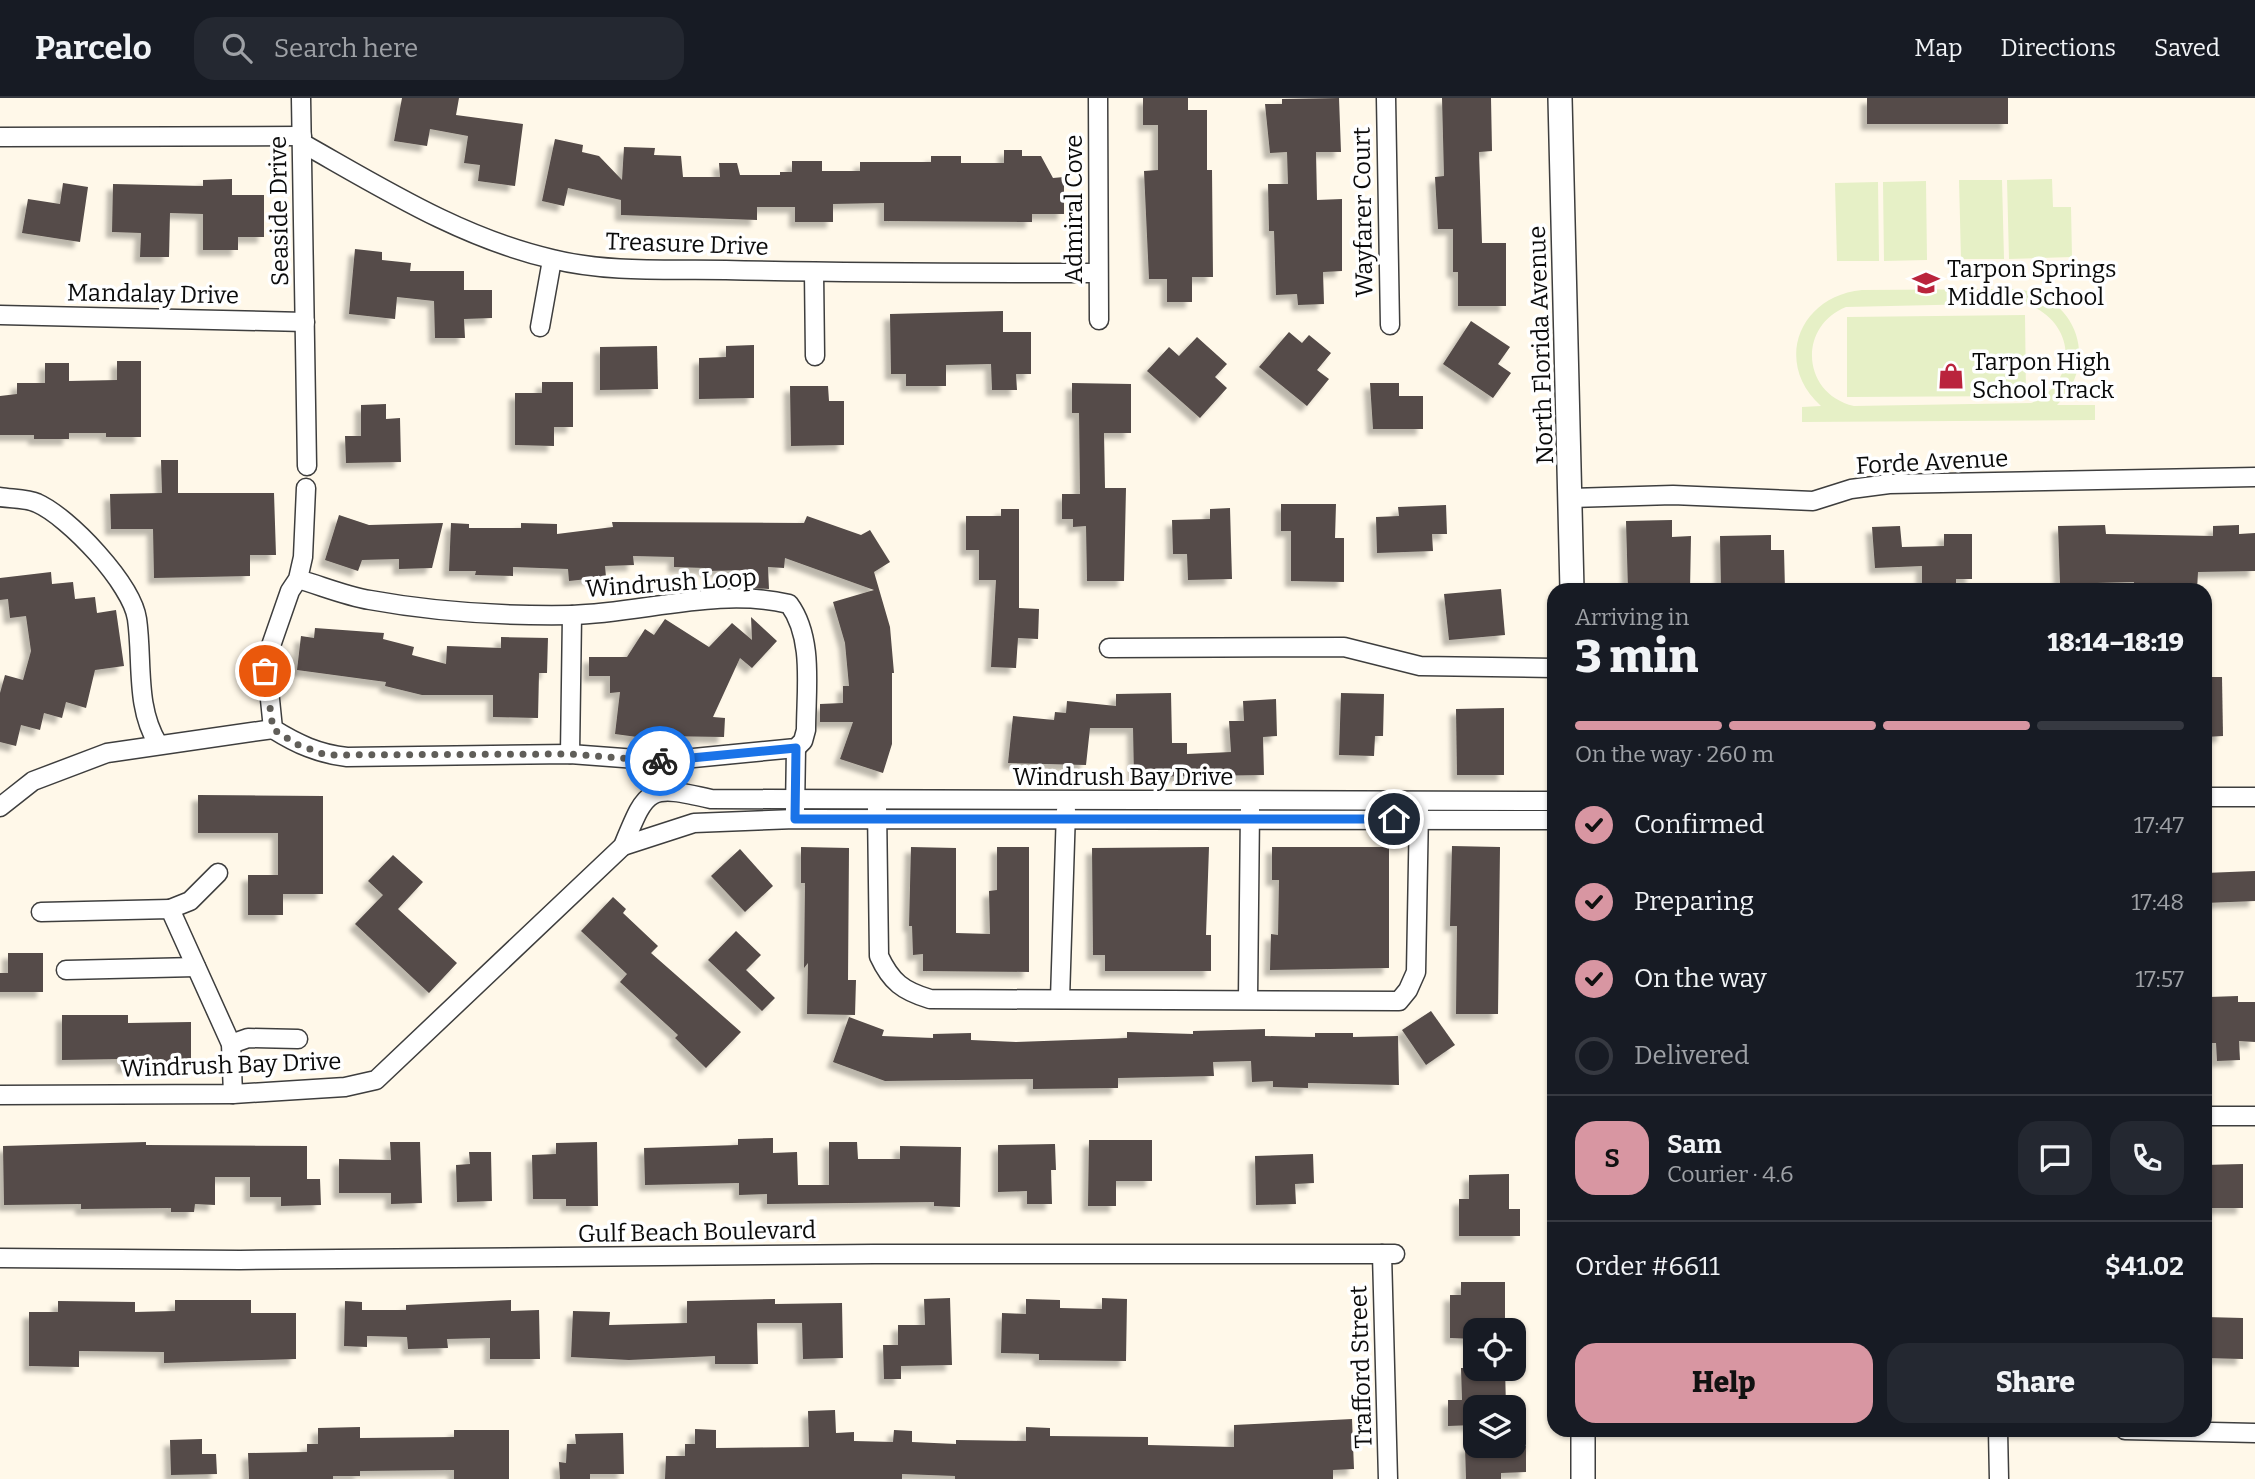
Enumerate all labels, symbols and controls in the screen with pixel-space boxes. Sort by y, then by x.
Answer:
search box [194,17,684,80]
text: Parcelo [35,28,152,68]
icon: search [218,29,256,67]
text: Search here [274,33,418,64]
text: Map [1914,34,1963,62]
text: Directions [2001,34,2116,62]
text: Saved [2154,34,2220,62]
street label: Wayfarer Court [1348,126,1378,297]
street label: Admiral Cove [1060,135,1088,284]
street label: Seaside Drive [264,136,294,286]
street label: North Florida Avenue [1523,225,1559,465]
street label: Treasure Drive [605,227,769,261]
place label: Tarpon Springs Middle School [1947,255,2116,311]
school or university icon: Tarpon Springs Middle School [1911,268,1941,298]
street label: Mandalay Drive [67,279,239,309]
place label: Tarpon High School Track [1972,348,2115,404]
shop icon: Tarpon High School Track [1936,361,1966,391]
street label: Forde Avenue [1855,444,2009,480]
street label: Windrush Loop [584,563,758,603]
text: Arriving in [1575,603,1689,631]
text: 18:14–18:19 [2048,627,2184,658]
text: 3 min [1575,629,1698,684]
pin [235,641,295,701]
icon: bag [246,652,284,690]
courier [625,726,695,796]
text: On the way · 260 m [1575,740,1774,768]
icon: bike [641,742,679,780]
street label: Windrush Bay Drive [1013,763,1233,791]
pin [1364,789,1424,849]
icon: home [1375,800,1413,838]
icon: check [1575,806,1613,844]
text: Confirmed [1634,809,1764,840]
text: 17:47 [2134,811,2184,839]
icon: check [1575,883,1613,921]
text: Preparing [1634,886,1754,917]
text: 17:48 [2131,888,2184,916]
icon: check [1575,960,1613,998]
text: On the way [1634,963,1767,994]
text: 17:57 [2135,965,2184,993]
text: Delivered [1634,1040,1749,1071]
street label: Windrush Bay Drive [120,1047,342,1083]
button: chat [2018,1121,2092,1195]
button: phone [2110,1121,2184,1195]
text: Sam [1667,1129,1722,1160]
text: S [1604,1143,1620,1174]
text: Courier · 4.6 [1667,1160,1794,1188]
street label: Gulf Beach Boulevard [578,1216,816,1248]
text: Order #6611 [1575,1251,1720,1282]
text: $41.02 [2105,1251,2184,1282]
street label: Trafford Street [1344,1285,1378,1449]
map controls [1463,1318,1526,1458]
button: locate [1463,1318,1526,1381]
button: Help [1575,1343,1873,1423]
button: Share [1887,1343,2184,1423]
button: layers [1463,1395,1526,1458]

